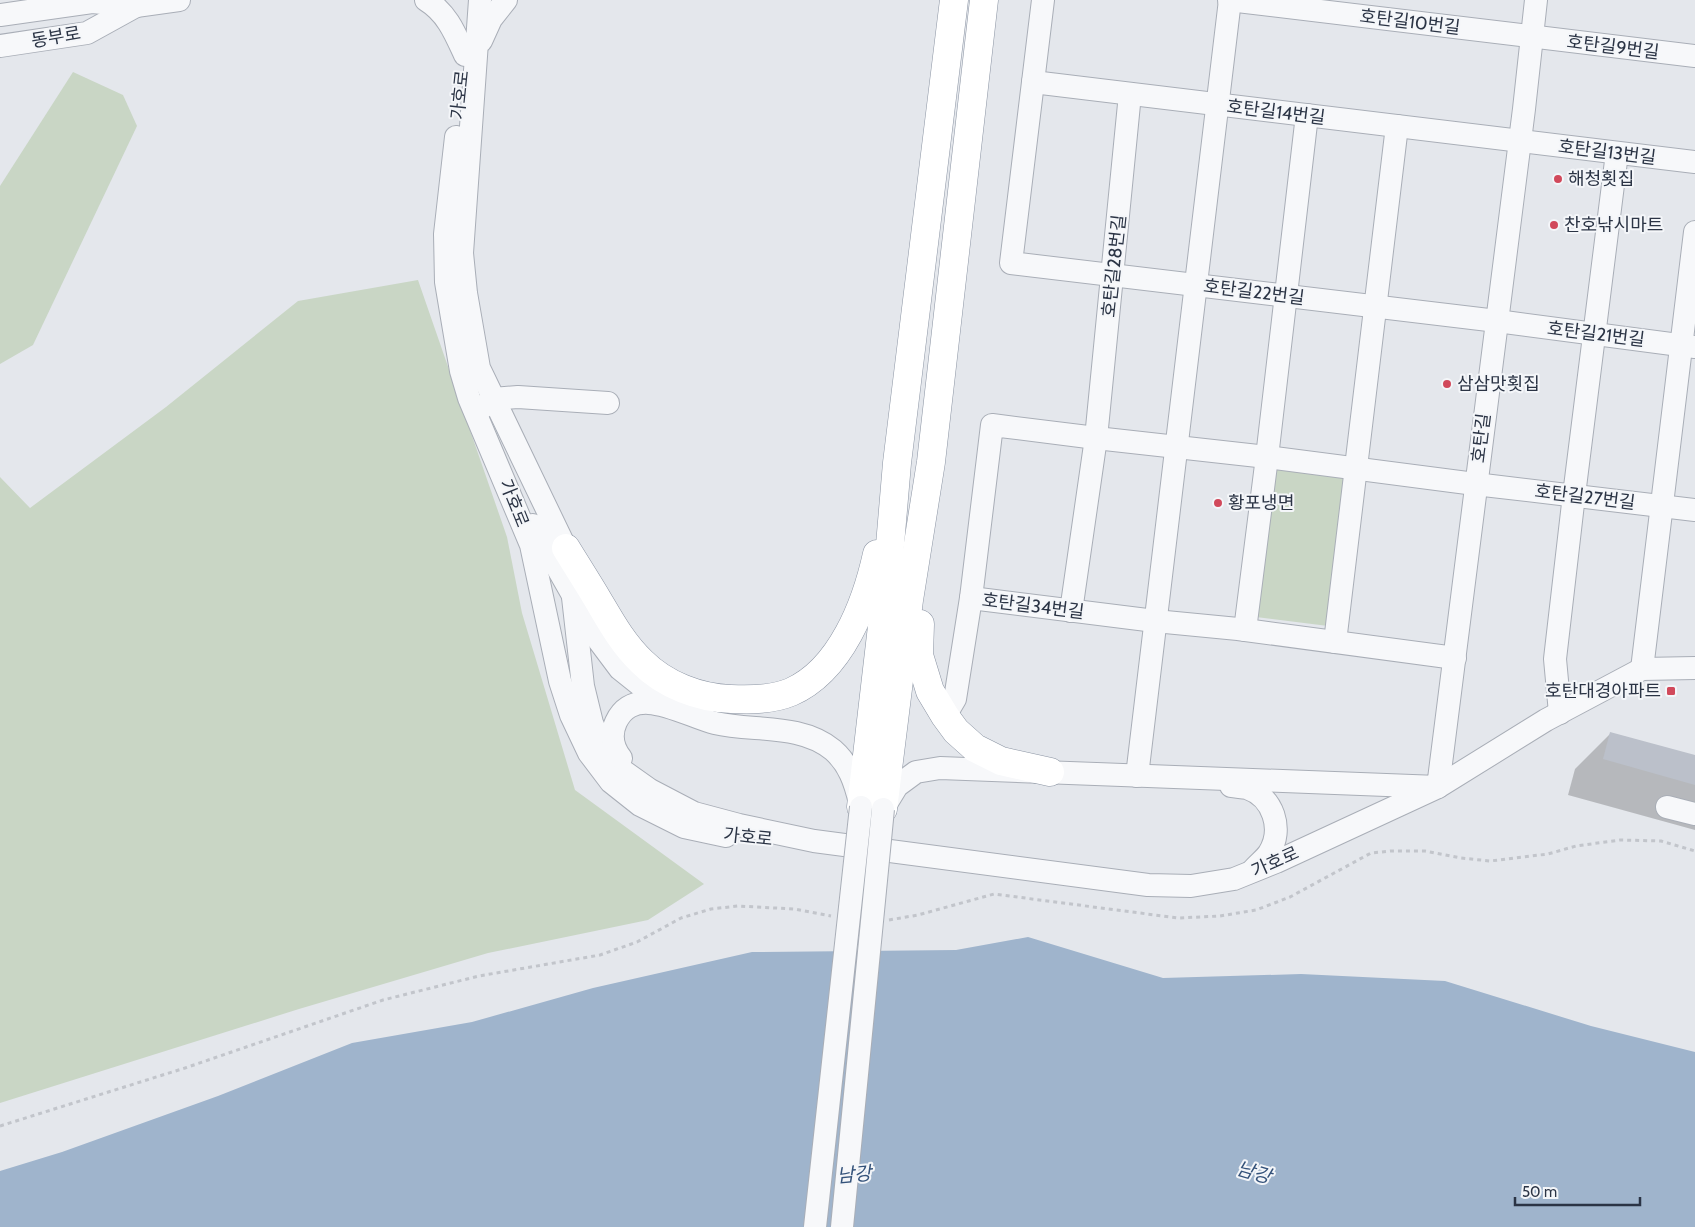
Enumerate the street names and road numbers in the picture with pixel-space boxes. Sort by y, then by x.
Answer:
street label: 호탄길10번길 [1358,5,1462,39]
street label: 동부로 [30,22,82,52]
street label: 호탄길9번길 [1565,30,1661,64]
street label: 가호로 [446,69,474,121]
street label: 호탄길14번길 [1225,95,1327,129]
street label: 호탄길13번길 [1557,135,1657,169]
street label: 호탄길28번길 [1098,214,1130,318]
street label: 호탄길22번길 [1202,275,1306,309]
street label: 호탄길21번길 [1546,317,1646,351]
street label: 호탄길 [1467,412,1495,464]
street label: 가호로 [494,476,534,530]
street label: 호탄길27번길 [1533,480,1637,514]
street label: 호탄길34번길 [981,589,1085,623]
street label: 가호로 [722,823,774,851]
street label: 가호로 [1248,842,1302,882]

